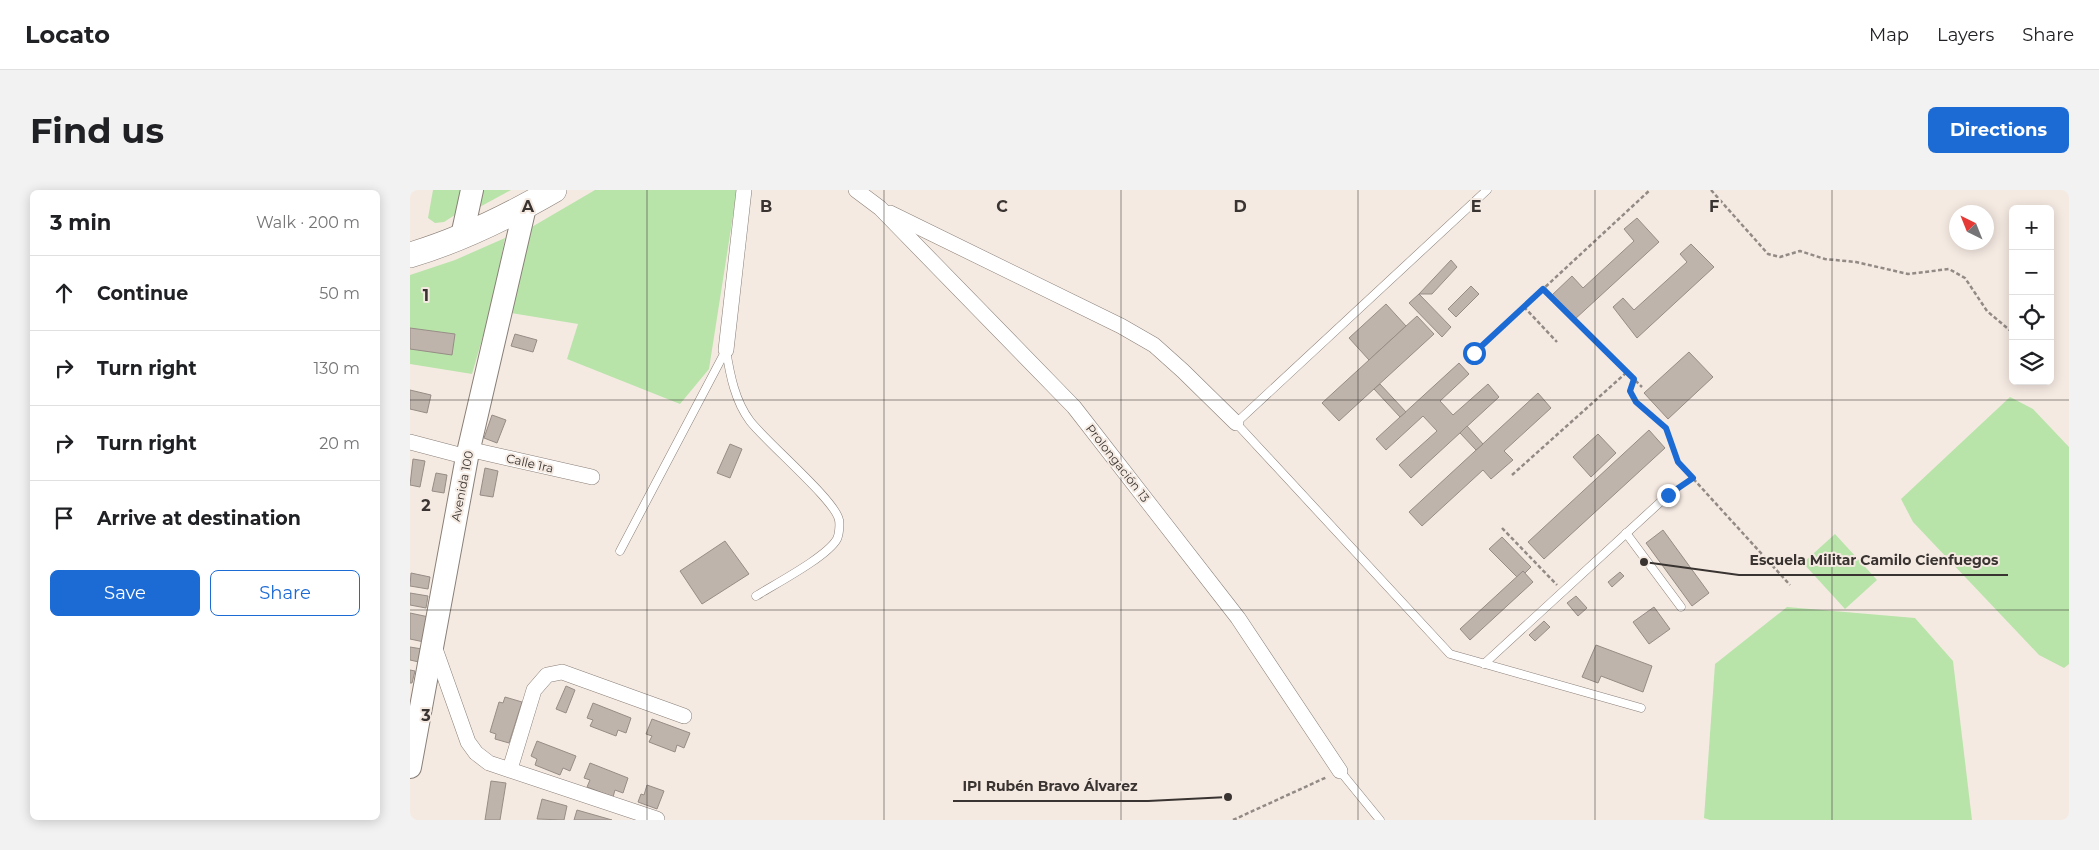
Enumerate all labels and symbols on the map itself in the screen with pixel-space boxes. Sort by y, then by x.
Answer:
text: A [521,197,535,216]
text: B [760,197,772,216]
text: C [996,197,1008,216]
text: D [1233,197,1247,216]
text: E [1471,197,1481,216]
text: F [1709,197,1719,216]
north arrow [1949,205,1994,250]
text: 1 [423,286,429,305]
route start [1463,342,1486,365]
street label: Prolongación 13 [1083,421,1153,505]
street label: Avenida 100 [448,449,476,523]
street label: Calle 1ra [505,450,555,476]
route end [1657,484,1680,507]
text: 2 [421,496,431,515]
callout: Escuela Militar Camilo Cienfuegos [1739,546,2008,575]
text: Escuela Militar Camilo Cienfuegos [1750,551,1999,569]
text: 3 [420,706,431,725]
callout: IPI Rubén Bravo Álvarez [953,772,1148,801]
text: IPI Rubén Bravo Álvarez [962,777,1138,795]

